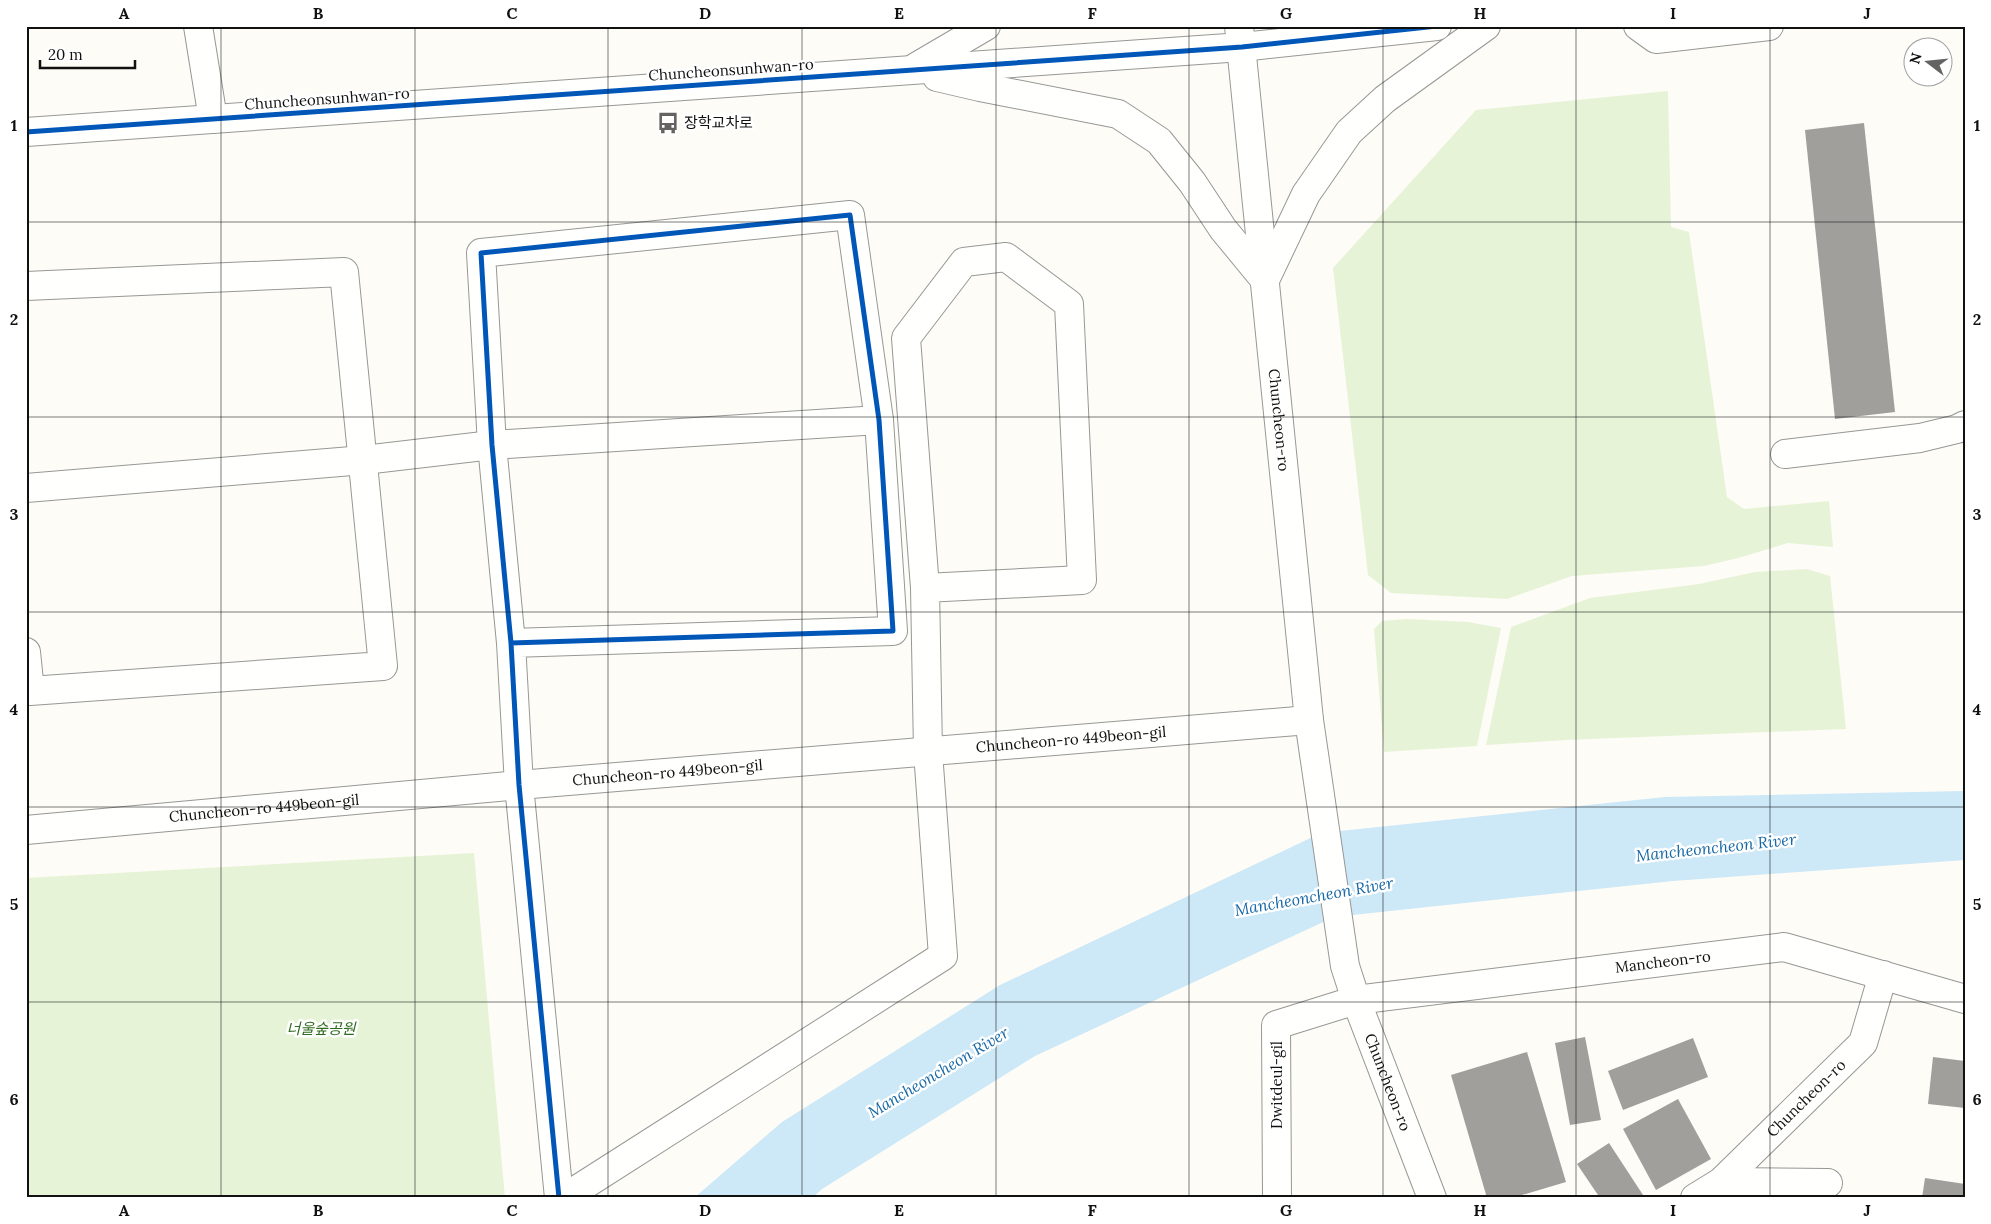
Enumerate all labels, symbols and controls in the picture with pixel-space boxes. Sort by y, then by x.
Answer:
text: A [119,3,130,23]
text: B [313,3,324,23]
text: C [506,3,518,23]
text: D [699,3,711,23]
text: E [894,3,904,23]
text: F [1087,3,1097,23]
text: G [1280,3,1292,23]
text: H [1474,3,1487,23]
text: I [1670,3,1676,23]
text: J [1863,3,1871,23]
scale bar [40,38,135,70]
north arrow [1904,38,1954,88]
text: 20 m [48,45,83,64]
text: N [1905,51,1926,66]
street label: Chuncheonsunhwan-ro [648,54,814,85]
street label: Chuncheonsunhwan-ro [244,83,410,114]
bus stop icon: 장학교차로 [655,110,681,136]
place label: 장학교차로 [684,113,753,132]
text: 1 [11,115,17,135]
text: 1 [1974,115,1980,135]
text: 2 [10,309,18,329]
text: 2 [1973,309,1981,329]
street label: Chuncheon-ro [1265,368,1294,472]
text: 3 [10,504,19,524]
text: 3 [1973,504,1982,524]
text: 4 [10,699,19,719]
text: 4 [1973,699,1982,719]
street label: Chuncheon-ro 449beon-gil [975,722,1167,756]
street label: Chuncheon-ro 449beon-gil [571,755,763,790]
street label: Chuncheon-ro 449beon-gil [168,790,360,826]
water label: Mancheoncheon River [1635,829,1798,865]
water label: Mancheoncheon River [1233,872,1396,920]
text: 5 [10,894,19,914]
text: 5 [1973,894,1982,914]
street label: Mancheon-ro [1614,946,1712,977]
park label: 너울숲공원 [286,1019,357,1038]
water label: Mancheoncheon River [864,1022,1013,1122]
street label: Chuncheon-ro [1361,1031,1415,1134]
street label: Dwitdeul-gil [1267,1041,1286,1129]
street label: Chuncheon-ro [1763,1055,1850,1141]
text: 6 [9,1089,19,1109]
text: 6 [1972,1089,1982,1109]
text: A [119,1200,130,1220]
text: B [313,1200,324,1220]
text: C [506,1200,518,1220]
text: D [699,1200,711,1220]
text: E [894,1200,904,1220]
text: F [1087,1200,1097,1220]
text: G [1280,1200,1292,1220]
text: H [1474,1200,1487,1220]
text: I [1670,1200,1676,1220]
text: J [1863,1200,1871,1220]

